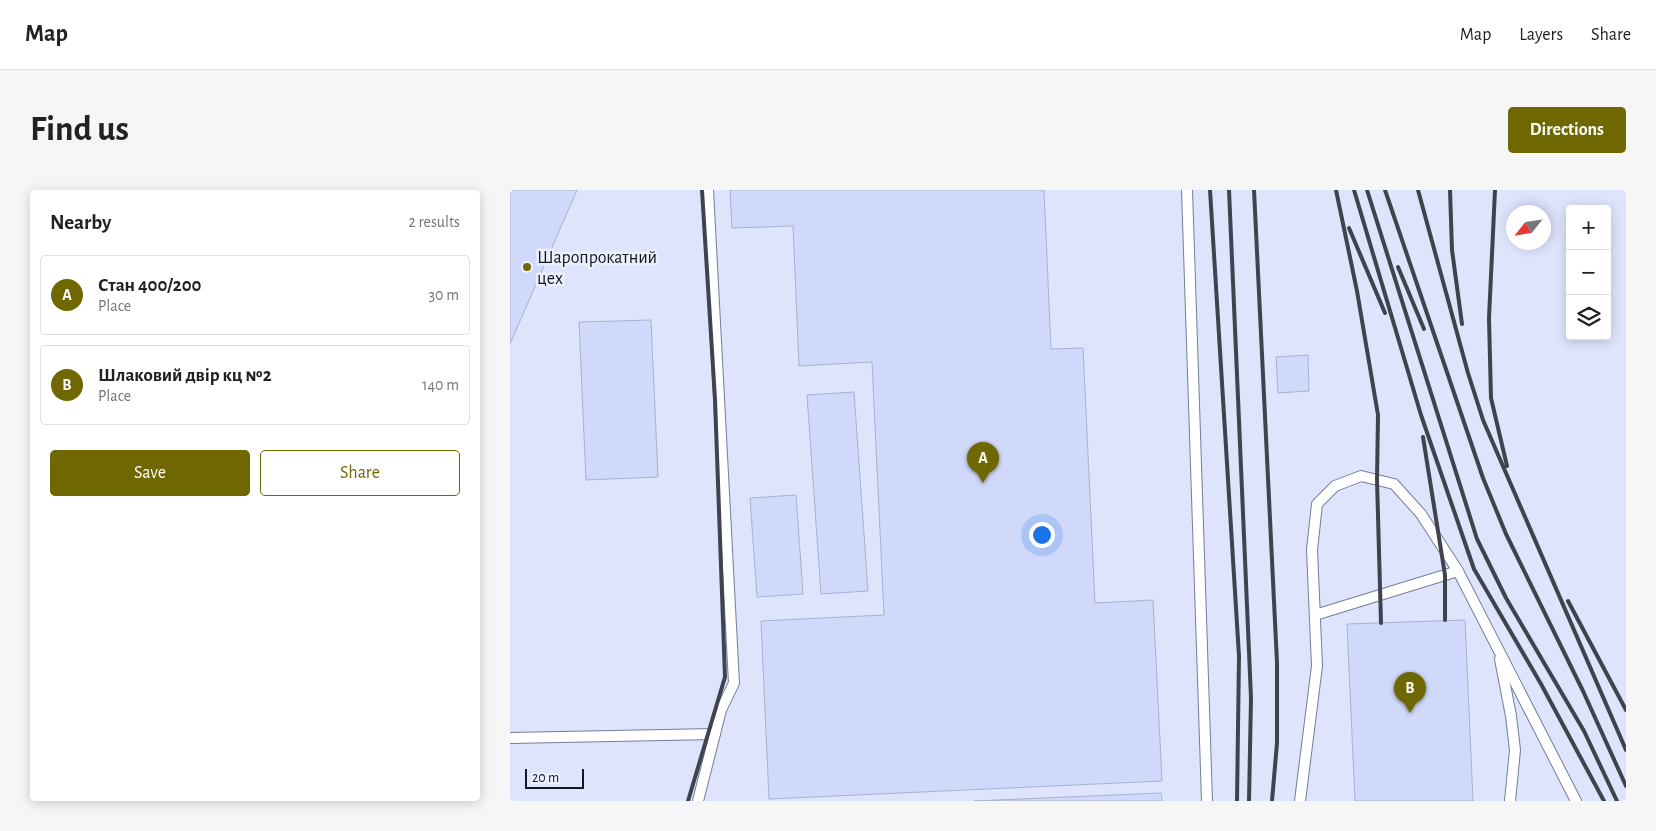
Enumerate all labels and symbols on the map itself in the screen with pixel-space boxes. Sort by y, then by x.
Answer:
north arrow [1506,205,1551,250]
place label: Шаропрокатний цех [537,249,657,288]
marker: Шаропрокатний цех [521,261,533,273]
pin: A [967,442,999,483]
your location [1029,522,1055,548]
pin: B [1394,672,1426,713]
scale bar [525,766,584,789]

